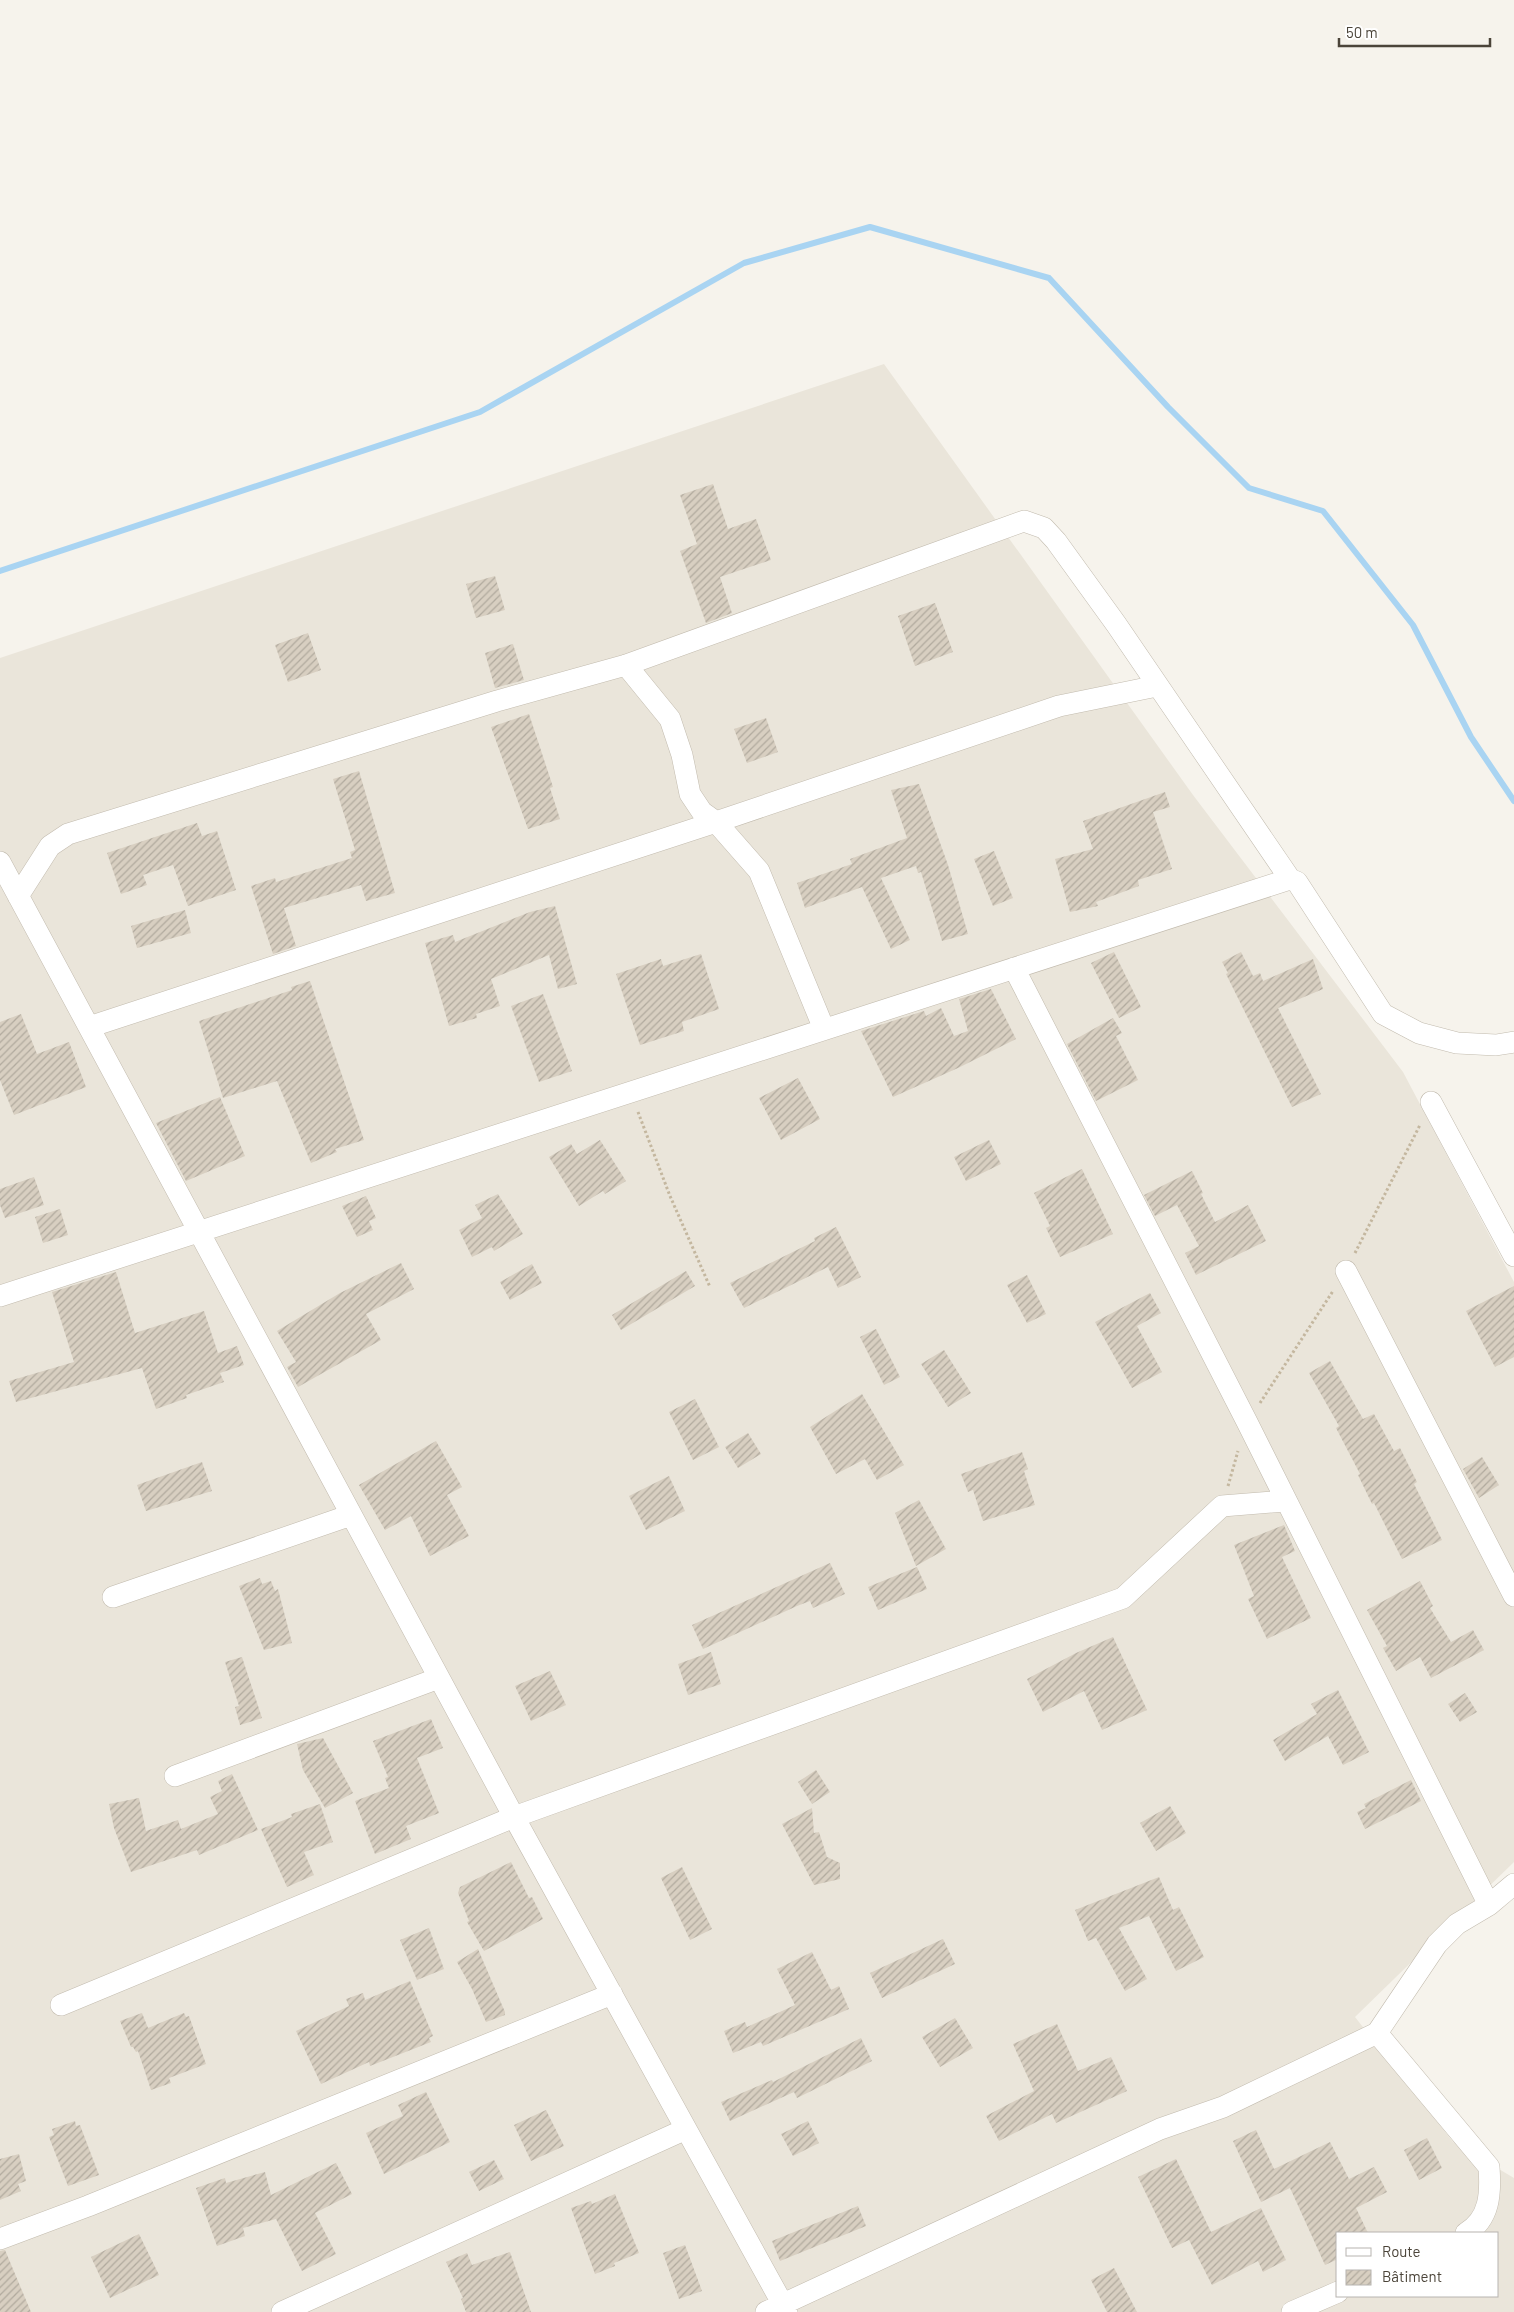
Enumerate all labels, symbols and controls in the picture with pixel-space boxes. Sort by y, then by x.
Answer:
scale bar [1339,15,1490,47]
text: 50 m [1346,23,1378,41]
legend [1336,2232,1499,2297]
text: Route [1382,2242,1421,2260]
text: Bâtiment [1382,2267,1442,2285]

